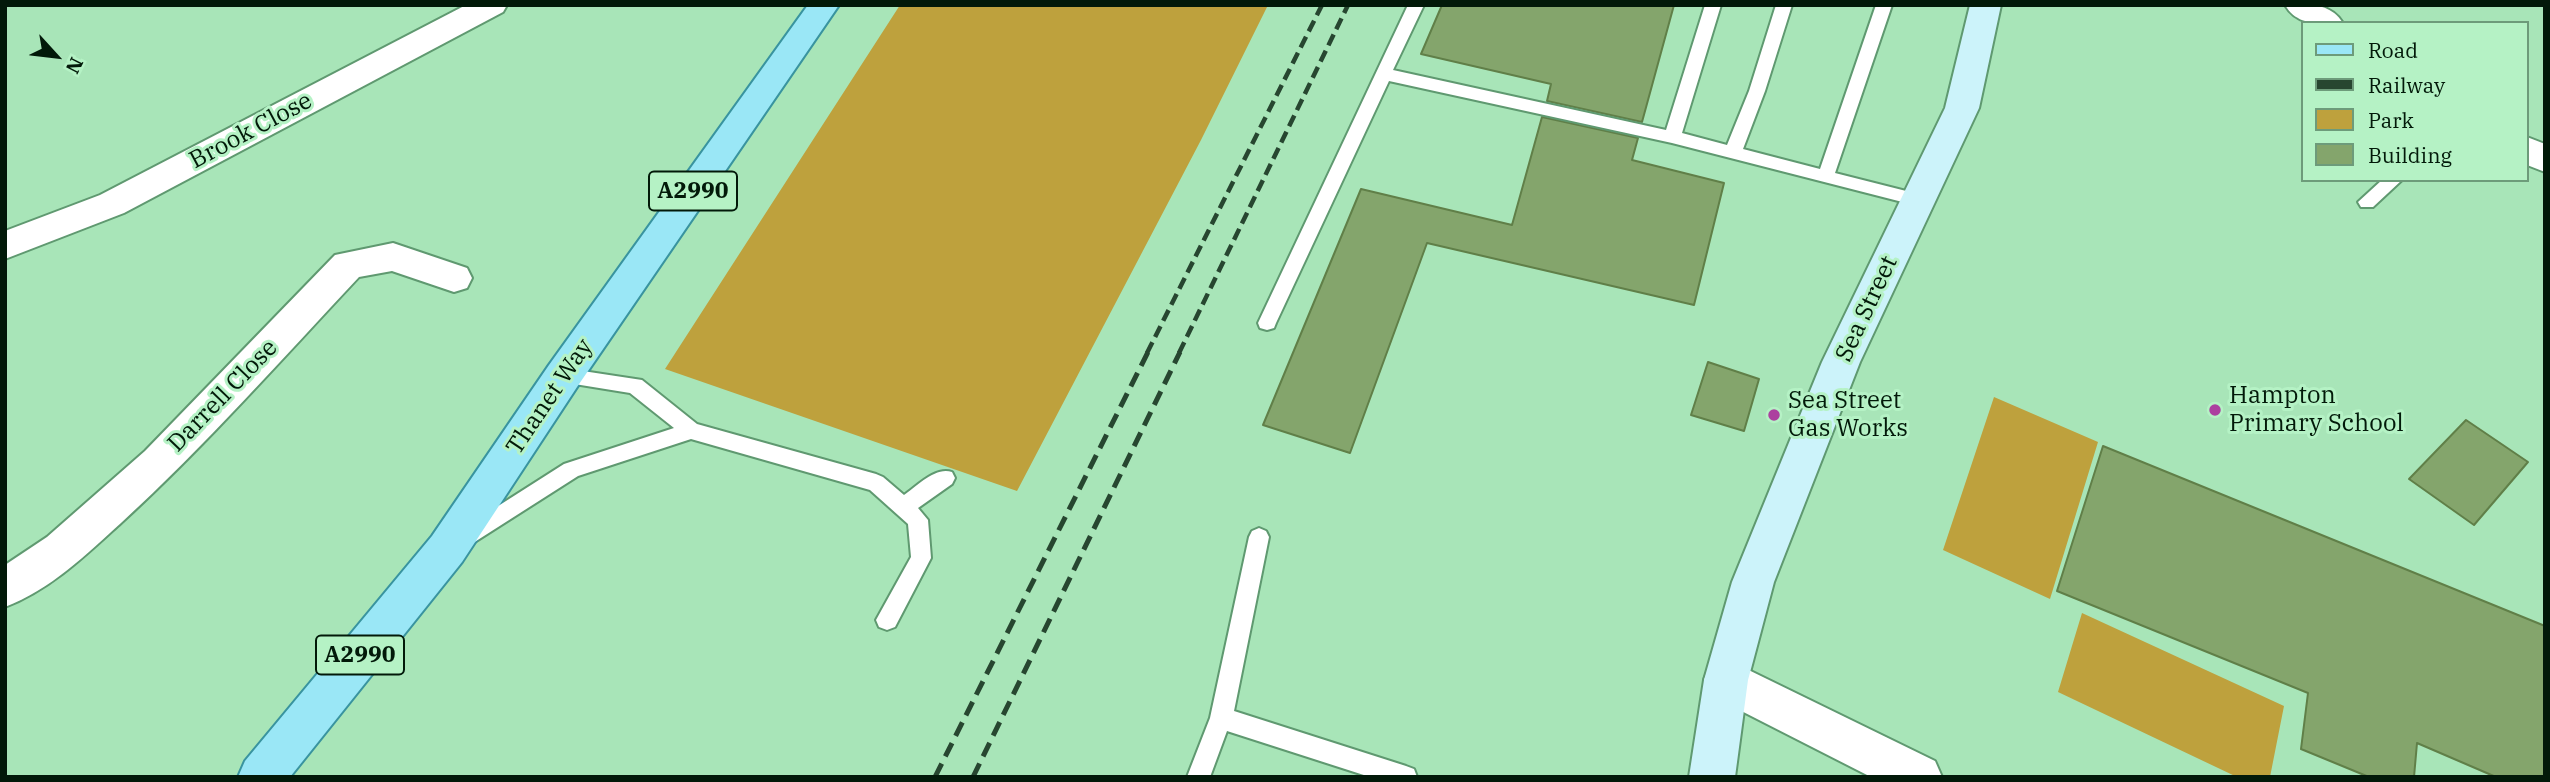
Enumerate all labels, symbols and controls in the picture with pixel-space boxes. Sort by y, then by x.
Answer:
north arrow [21,21,91,91]
legend [2302,21,2529,182]
text: Road [2368,36,2418,64]
text: N [61,53,89,78]
text: Railway [2368,71,2445,99]
street label: Brook Close [185,87,317,175]
text: Park [2368,106,2414,134]
text: Building [2368,141,2452,169]
road number: A2990 [649,172,737,210]
street label: Sea Street [1830,252,1904,366]
street label: Darrell Close [162,334,284,458]
street label: Thanet Way [501,334,599,460]
place label: Hampton Primary School [2229,382,2404,438]
place label: Sea Street Gas Works [1788,387,1908,443]
marker: Hampton Primary School [2207,402,2223,418]
marker: Sea Street Gas Works [1766,407,1782,423]
road number: A2990 [316,636,404,674]

